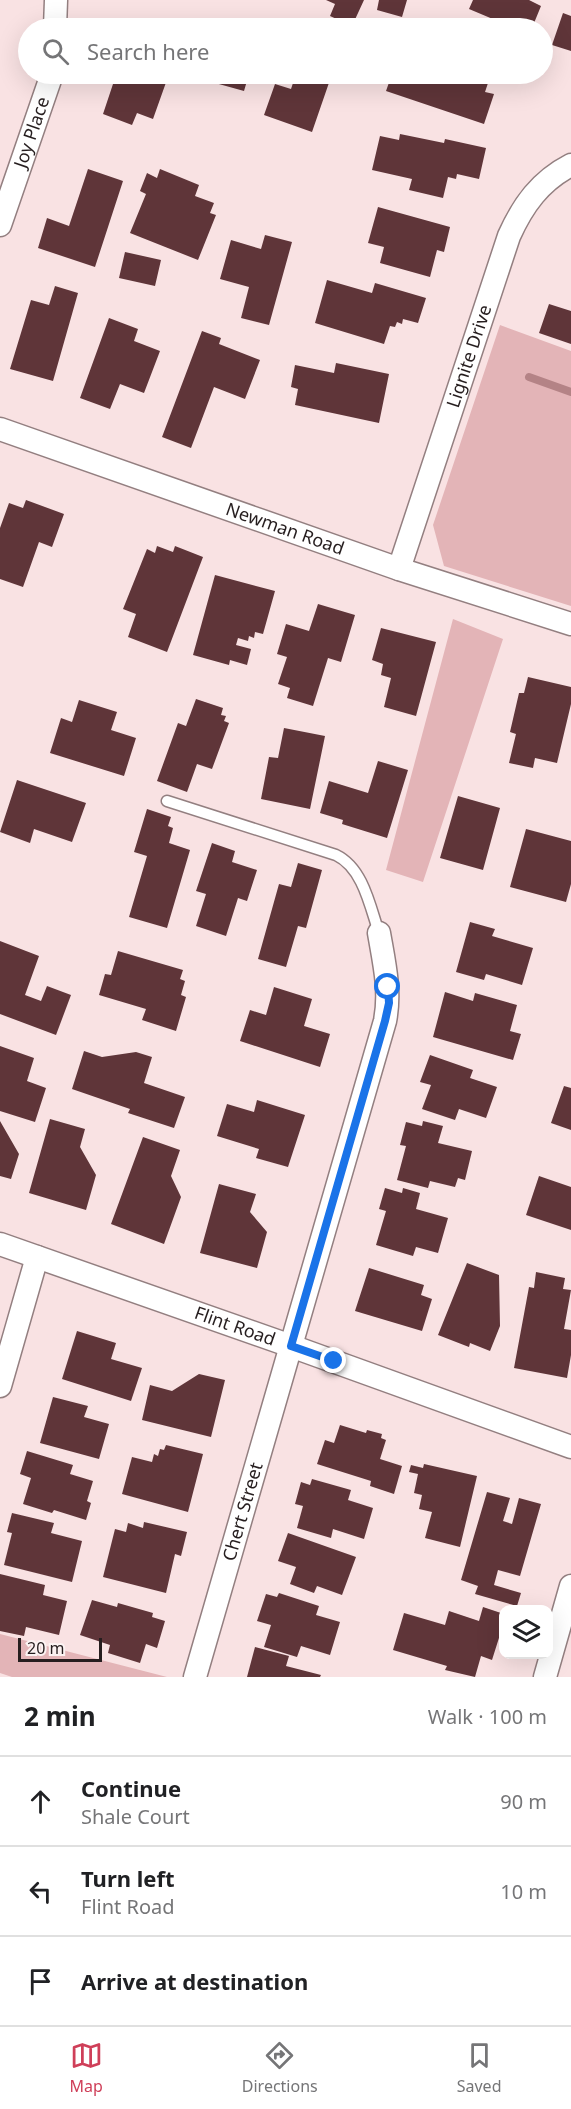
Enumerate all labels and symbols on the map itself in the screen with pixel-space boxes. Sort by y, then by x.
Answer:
street label: Joy Place [7,93,54,173]
street label: Lignite Drive [440,302,496,410]
street label: Newman Road [223,496,348,560]
route start [374,973,400,999]
street label: Flint Road [192,1300,279,1351]
route end [320,1347,346,1373]
street label: Chert Street [216,1459,268,1564]
scale bar [18,1635,102,1662]

